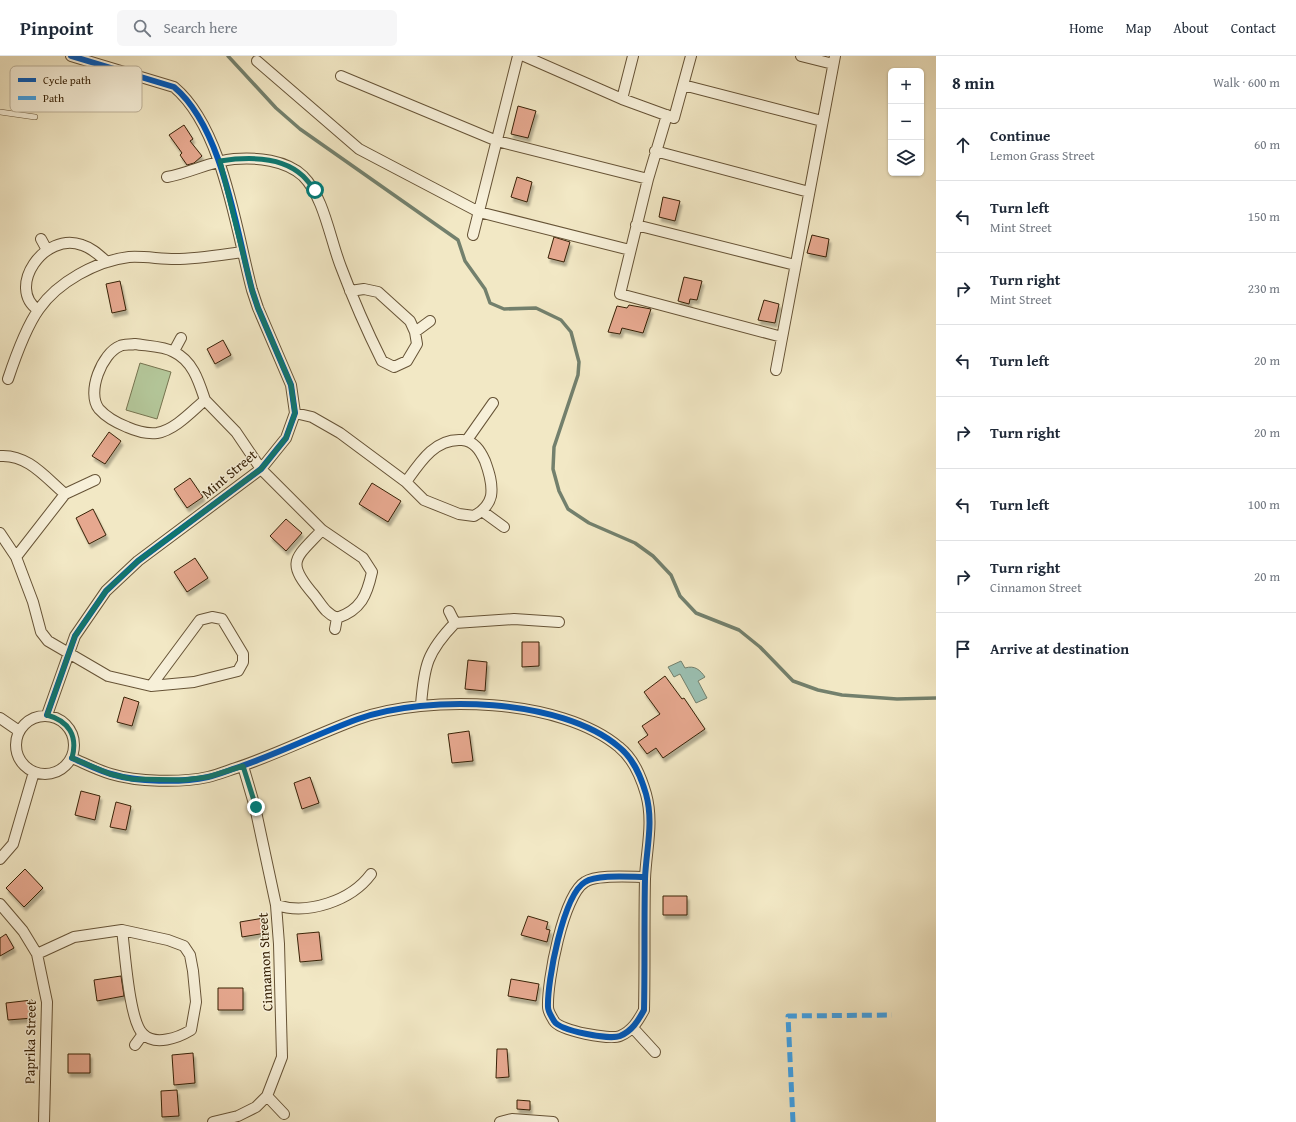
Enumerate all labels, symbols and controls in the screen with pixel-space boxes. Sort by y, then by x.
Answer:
search box [117,10,397,46]
text: Pinpoint [20,14,93,42]
icon: search [131,17,153,39]
text: Search here [163,17,237,38]
text: Home [1069,18,1104,38]
text: Map [1126,18,1151,38]
text: About [1173,18,1209,38]
text: Contact [1231,18,1276,38]
legend [10,66,142,112]
map controls [888,68,924,176]
button: + [888,68,924,104]
text: 8 min [952,70,994,95]
text: Cycle path [43,72,92,88]
text: Walk · 600 m [1213,73,1280,92]
text: Path [43,90,65,106]
button: − [888,104,924,140]
text: Continue [990,125,1051,146]
icon: ahead [952,134,974,156]
text: 60 m [1254,135,1280,154]
button: layers [888,140,924,176]
text: Lemon Grass Street [990,146,1095,165]
route start [306,181,324,199]
text: Turn left [990,197,1049,218]
icon: left [952,206,974,228]
text: 150 m [1248,207,1280,226]
text: Mint Street [990,218,1052,237]
text: Turn right [990,269,1061,290]
icon: right [952,278,974,300]
text: 230 m [1248,279,1280,298]
text: Mint Street [990,290,1052,309]
icon: left [952,350,974,372]
text: Turn left [990,350,1049,371]
text: 20 m [1254,351,1280,370]
icon: right [952,422,974,444]
text: Turn right [990,422,1061,443]
text: 20 m [1254,423,1280,442]
street label: Mint Street [197,445,261,503]
icon: left [952,494,974,516]
text: Turn left [990,494,1049,515]
text: 100 m [1248,495,1280,514]
text: Turn right [990,557,1061,578]
icon: right [952,566,974,588]
text: 20 m [1254,567,1280,586]
text: Cinnamon Street [990,578,1082,597]
icon: arrive [952,638,974,660]
text: Arrive at destination [990,638,1129,659]
route end [247,798,265,816]
street label: Cinnamon Street [252,912,278,1012]
street label: Paprika Street [19,1000,41,1084]

